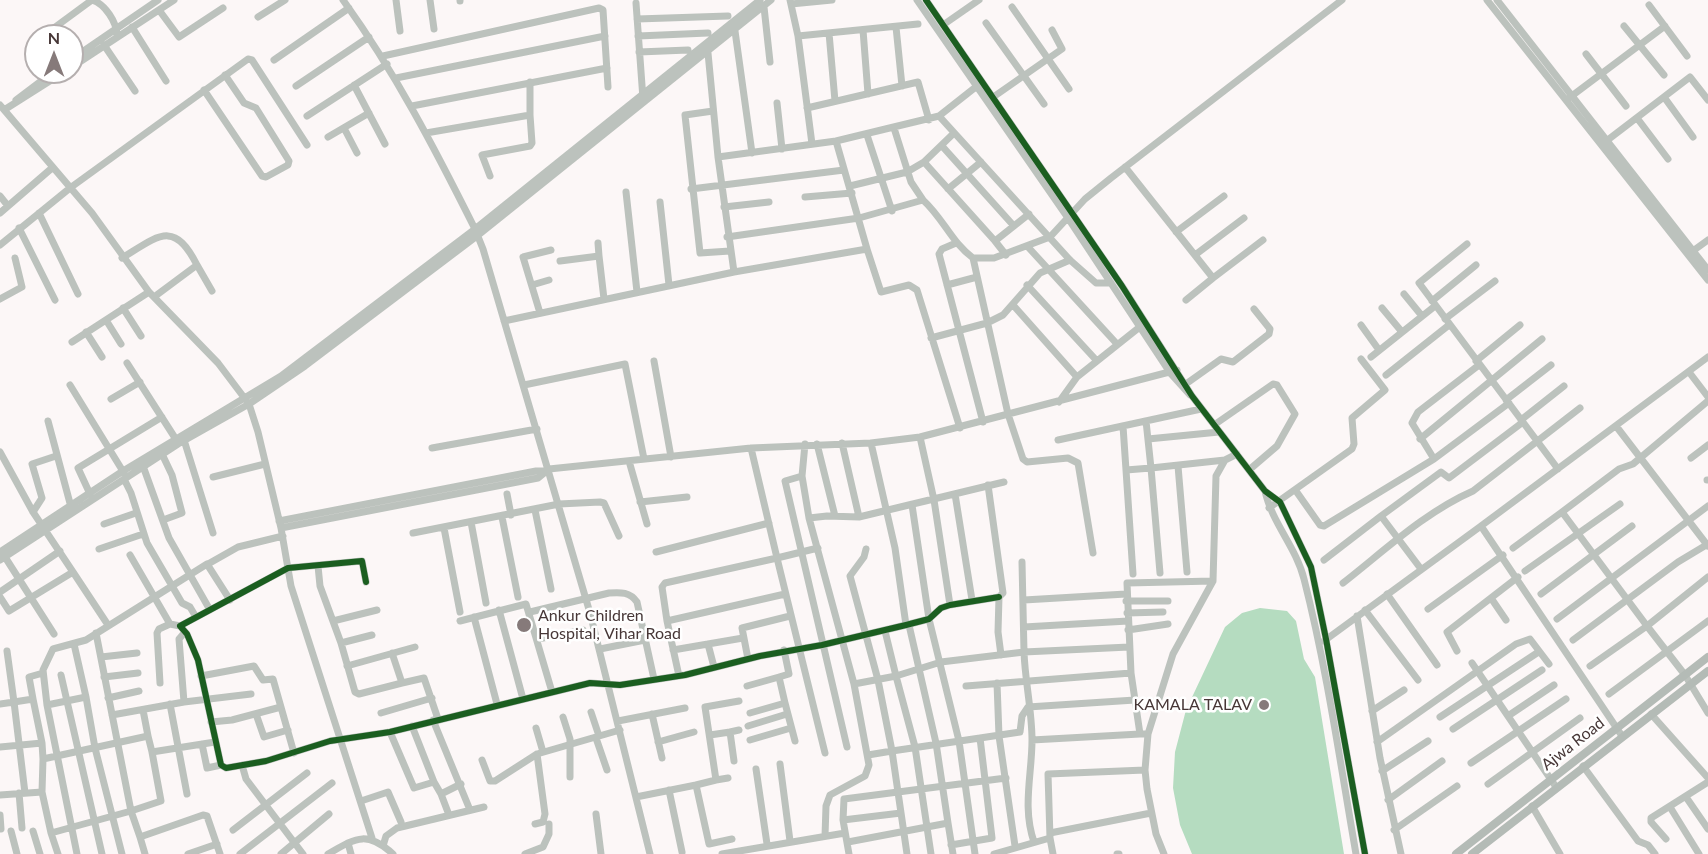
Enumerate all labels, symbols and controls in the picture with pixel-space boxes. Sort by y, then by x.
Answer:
north arrow [24,24,84,84]
text: N [48,28,60,47]
place label: Ankur Children Hospital, Vihar Road [538,606,681,644]
marker: Ankur Children Hospital, Vihar Road [515,616,533,634]
place label: KAMALA TALAV [1134,695,1252,715]
marker: KAMALA TALAV [1257,698,1271,712]
street label: Ajwa Road [1538,713,1608,775]

